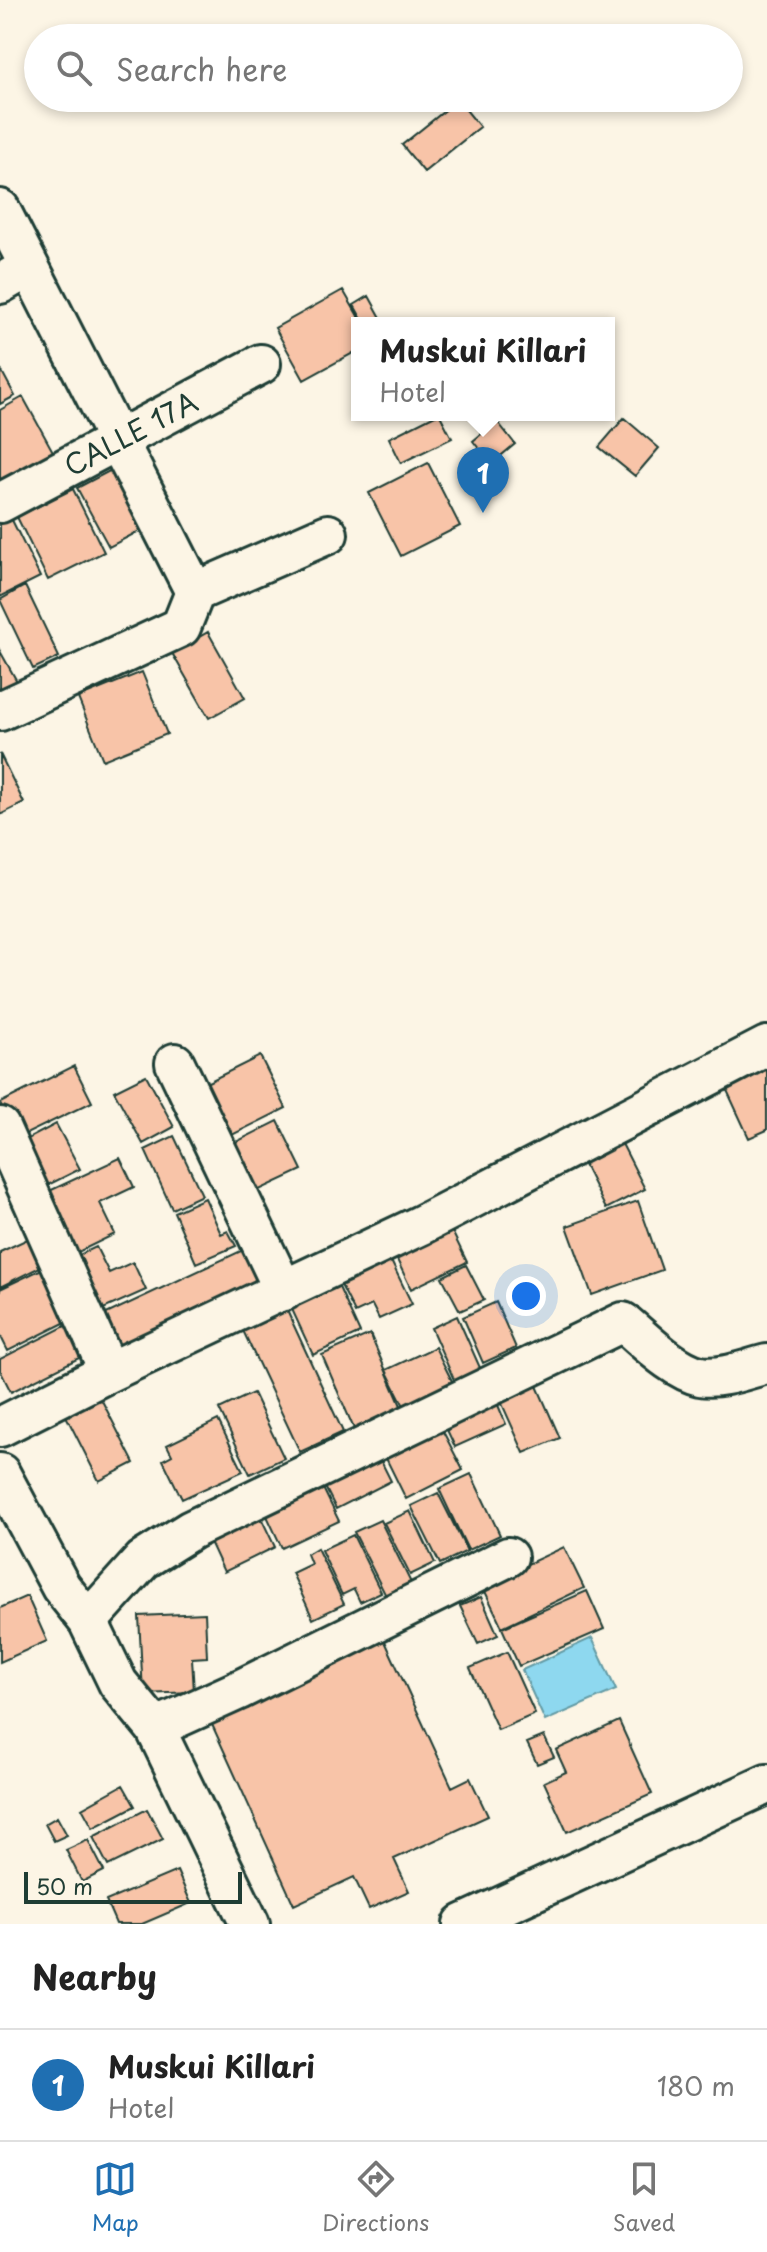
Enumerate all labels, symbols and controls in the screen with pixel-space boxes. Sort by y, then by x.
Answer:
search box [24,24,743,112]
icon: search [52,46,96,90]
text: Search here [116,46,288,91]
popup [351,317,615,421]
text: Muskui Killari [380,327,586,372]
text: Hotel [380,372,446,411]
street label: CALLE 17A [56,379,205,486]
pin: 1 [457,447,509,513]
your location [506,1276,546,1316]
scale bar [24,1868,242,1904]
text: 50 m [36,1869,93,1902]
text: Nearby [32,1950,157,2002]
text: Muskui Killari [108,2043,315,2088]
text: 1 [52,2066,64,2105]
text: 180 m [657,2066,735,2105]
text: Hotel [108,2088,174,2127]
tab: Map [92,2157,139,2238]
tab: Directions [322,2157,429,2238]
tab: Saved [613,2157,675,2238]

